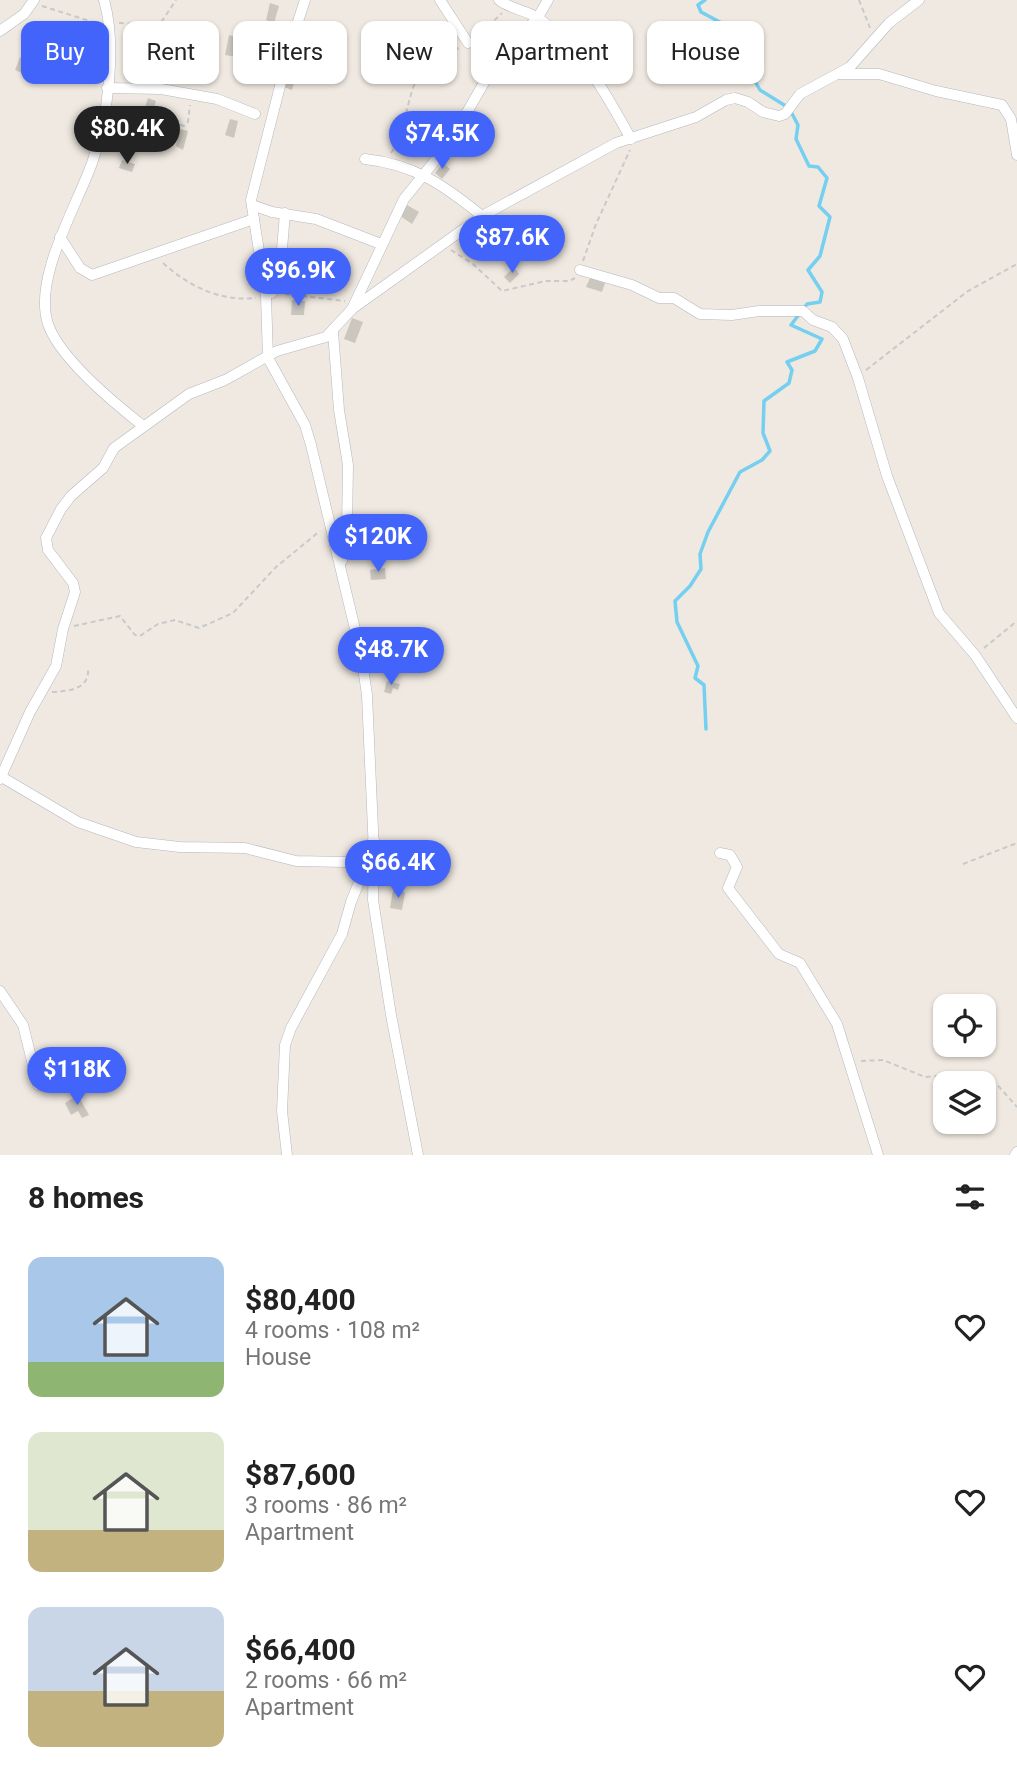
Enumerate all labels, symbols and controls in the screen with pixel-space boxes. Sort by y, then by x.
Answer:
chip: Buy [21,21,109,84]
chip: Rent [123,21,219,84]
chip: Filters [233,21,347,84]
chip: New [361,21,457,84]
chip: Apartment [471,21,633,84]
chip: House [647,21,764,84]
pin: $80.4K [70,106,184,166]
pin: $74.5K [385,111,499,171]
text: $80.4K [90,115,164,142]
text: $74.5K [405,120,479,147]
pin: $87.6K [455,216,569,275]
text: $87.6K [475,224,549,251]
pin: $96.9K [241,248,355,308]
text: $96.9K [261,257,335,284]
pin: $120K [329,514,427,574]
text: $120K [344,523,412,550]
pin: $48.7K [334,628,448,687]
text: $48.7K [354,636,428,663]
pin: $66.4K [341,841,455,900]
text: $66.4K [361,849,435,876]
map controls [933,994,996,1134]
button: locate [933,994,996,1057]
pin: $118K [28,1048,126,1107]
text: $118K [43,1056,111,1083]
button: layers [933,1071,996,1134]
icon: filters [951,1178,989,1216]
text: 8 homes [28,1180,144,1215]
text: $80,400 [245,1282,356,1317]
icon: home [84,1285,168,1369]
icon: heart [951,1308,989,1346]
text: 4 rooms · 108 m² [245,1317,420,1344]
text: House [245,1344,311,1371]
text: $87,600 [245,1457,356,1492]
icon: home [84,1460,168,1544]
icon: heart [951,1483,989,1521]
text: 3 rooms · 86 m² [245,1492,407,1519]
text: Apartment [245,1519,354,1546]
text: $66,400 [245,1632,356,1667]
icon: home [84,1635,168,1719]
icon: heart [951,1658,989,1696]
text: 2 rooms · 66 m² [245,1667,407,1694]
text: Apartment [245,1694,354,1721]

